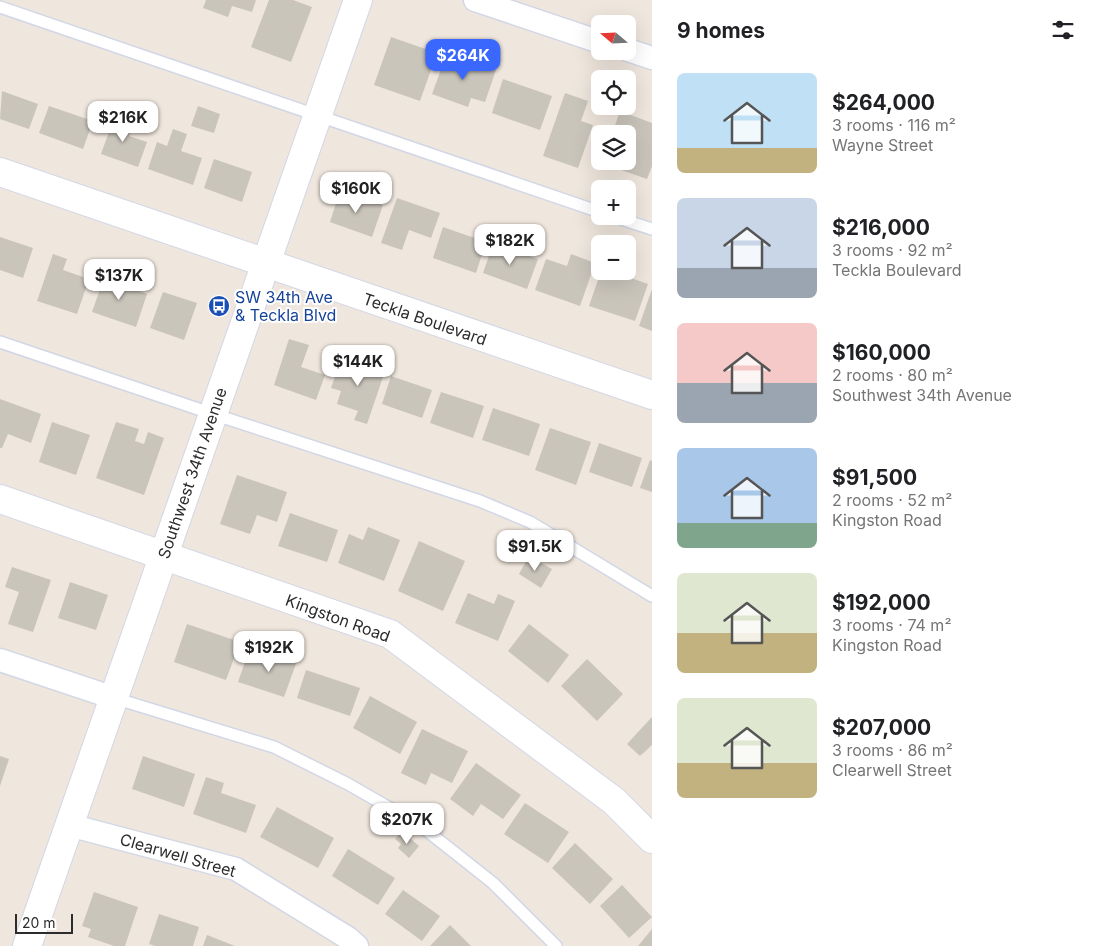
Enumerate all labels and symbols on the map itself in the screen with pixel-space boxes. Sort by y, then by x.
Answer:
north arrow [591,15,636,60]
pin: $264K [428,38,498,81]
pin: $216K [88,100,158,143]
pin: $160K [321,172,391,214]
pin: $182K [475,224,545,266]
pin: $137K [84,258,154,301]
place label: SW 34th Ave & Teckla Blvd [235,287,336,325]
street label: Teckla Boulevard [360,288,490,350]
bus stop icon: SW 34th Ave & Teckla Blvd [207,294,231,318]
pin: $144K [323,344,393,387]
street label: Southwest 34th Avenue [153,385,231,561]
pin: $91.5K [494,530,576,572]
street label: Kingston Road [283,590,393,646]
pin: $192K [234,630,304,673]
pin: $207K [372,802,442,845]
street label: Clearwell Street [118,829,238,881]
scale bar [15,911,72,934]

